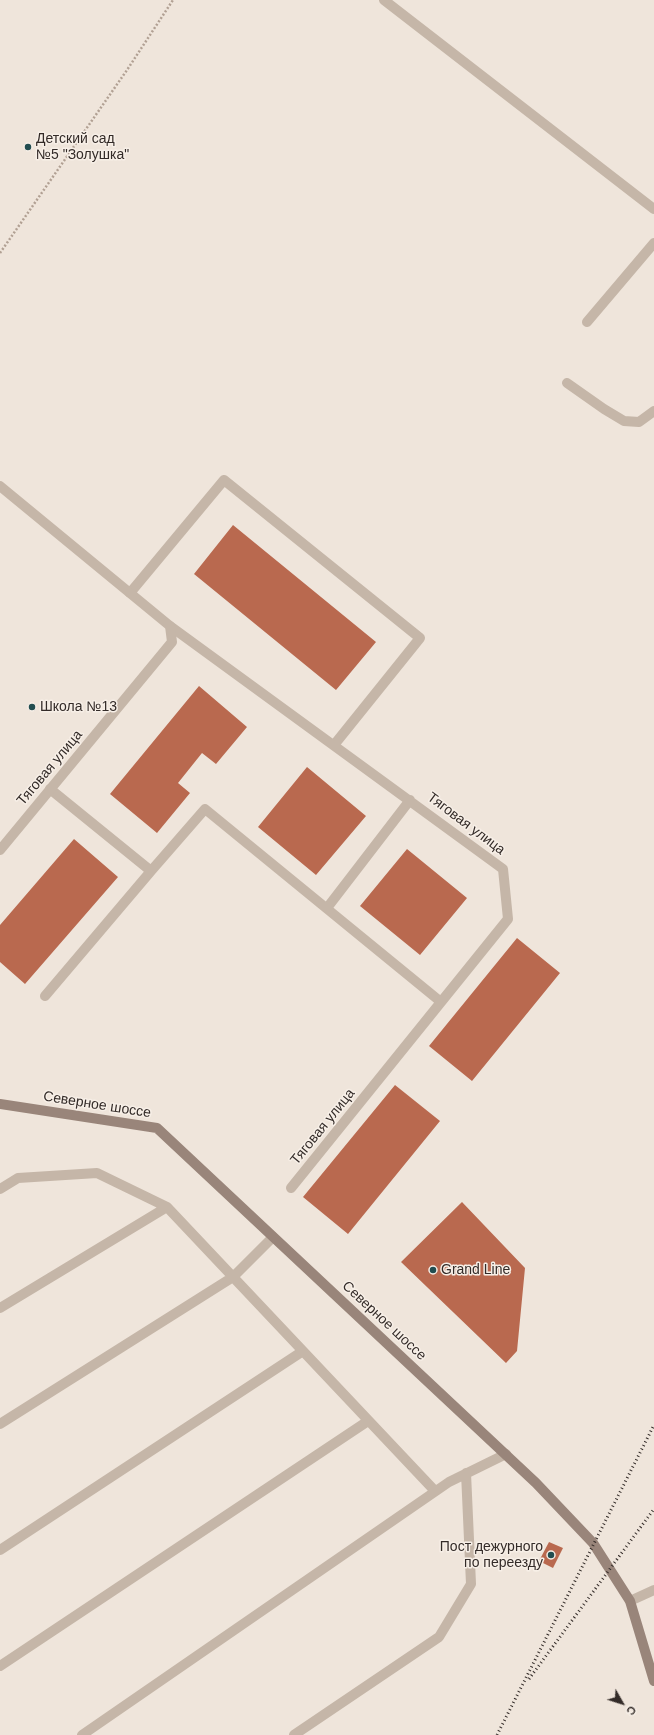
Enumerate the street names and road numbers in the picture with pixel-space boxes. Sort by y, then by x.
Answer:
street label: Тяговая улица [14,727,86,809]
street label: Тяговая улица [424,789,508,859]
street label: Тяговая улица [287,1086,359,1168]
street label: Северное шоссе [42,1088,152,1122]
street label: Северное шоссе [339,1278,429,1364]

